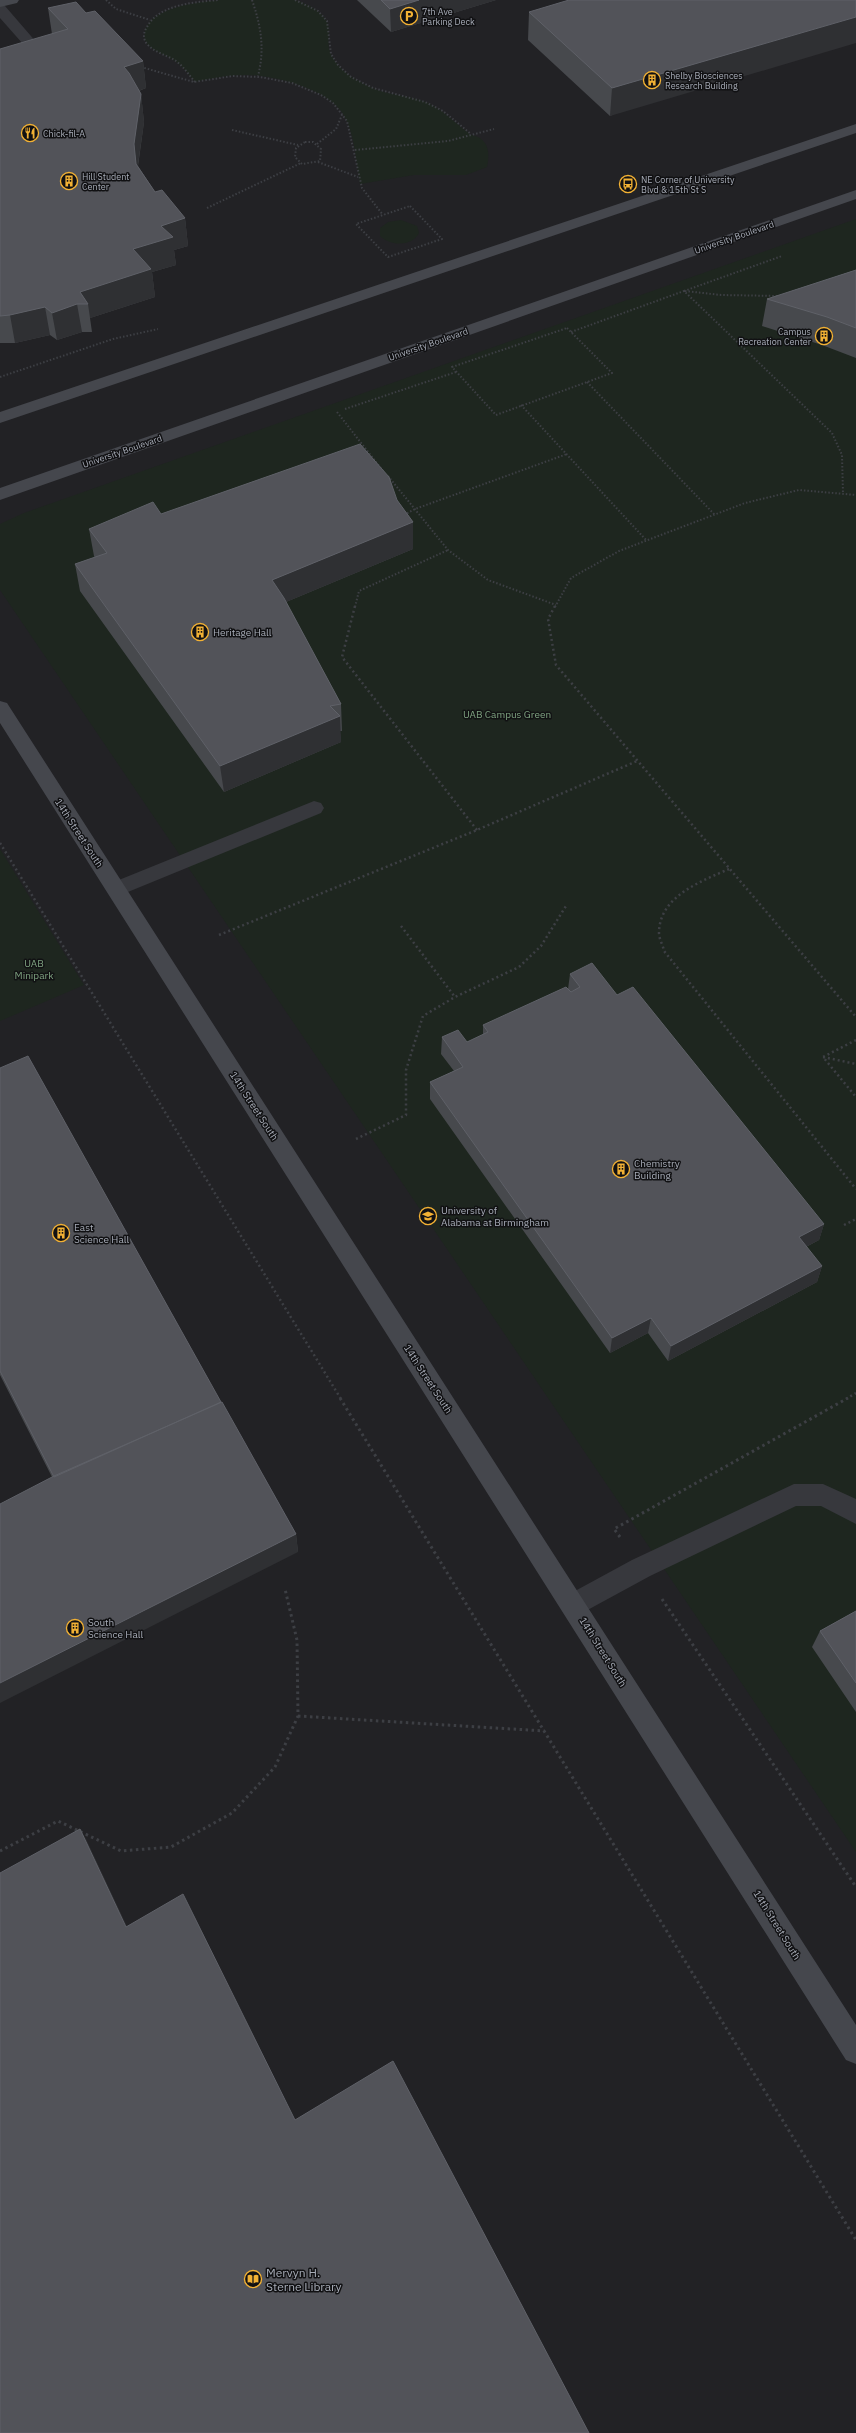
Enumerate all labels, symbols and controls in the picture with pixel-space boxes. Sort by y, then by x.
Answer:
parking icon: 7th Ave Parking Deck [399,6,419,26]
place label: 7th Ave Parking Deck [422,6,475,27]
building icon: Shelby Biosciences Research Building [642,70,662,90]
place label: Shelby Biosciences Research Building [665,70,743,91]
restaurant icon: Chick-fil-A [20,123,40,143]
place label: Chick-fil-A [43,128,85,139]
building icon: Hill Student Center [59,171,79,191]
place label: Hill Student Center [82,171,130,192]
bus stop icon: NE Corner of University Blvd & 15th St S [618,174,638,194]
place label: NE Corner of University Blvd & 15th St S [641,174,735,195]
street label: University Boulevard [693,218,775,256]
street label: University Boulevard [387,325,469,363]
place label: Campus Recreation Center [738,326,812,347]
building icon: Campus Recreation Center [814,326,834,346]
street label: University Boulevard [81,432,163,470]
building icon: Heritage Hall [190,622,210,642]
place label: Heritage Hall [213,626,272,639]
park label: UAB Campus Green [463,708,551,721]
street label: 14th Street South [52,796,106,870]
park label: UAB Minipark [15,957,54,982]
street label: 14th Street South [227,1069,281,1143]
place label: Chemistry Building [634,1157,680,1182]
building icon: Chemistry Building [611,1159,631,1179]
place label: University of Alabama at Birmingham [441,1204,549,1229]
school or university icon: University of Alabama at Birmingham [418,1206,438,1226]
place label: East Science Hall [74,1221,129,1246]
building icon: East Science Hall [51,1223,71,1243]
street label: 14th Street South [401,1342,455,1416]
street label: 14th Street South [576,1615,630,1689]
place label: South Science Hall [88,1616,143,1641]
building icon: South Science Hall [65,1618,85,1638]
street label: 14th Street South [750,1888,804,1962]
place label: Mervyn H. Sterne Library [266,2265,342,2294]
library icon: Mervyn H. Sterne Library [243,2269,263,2289]

